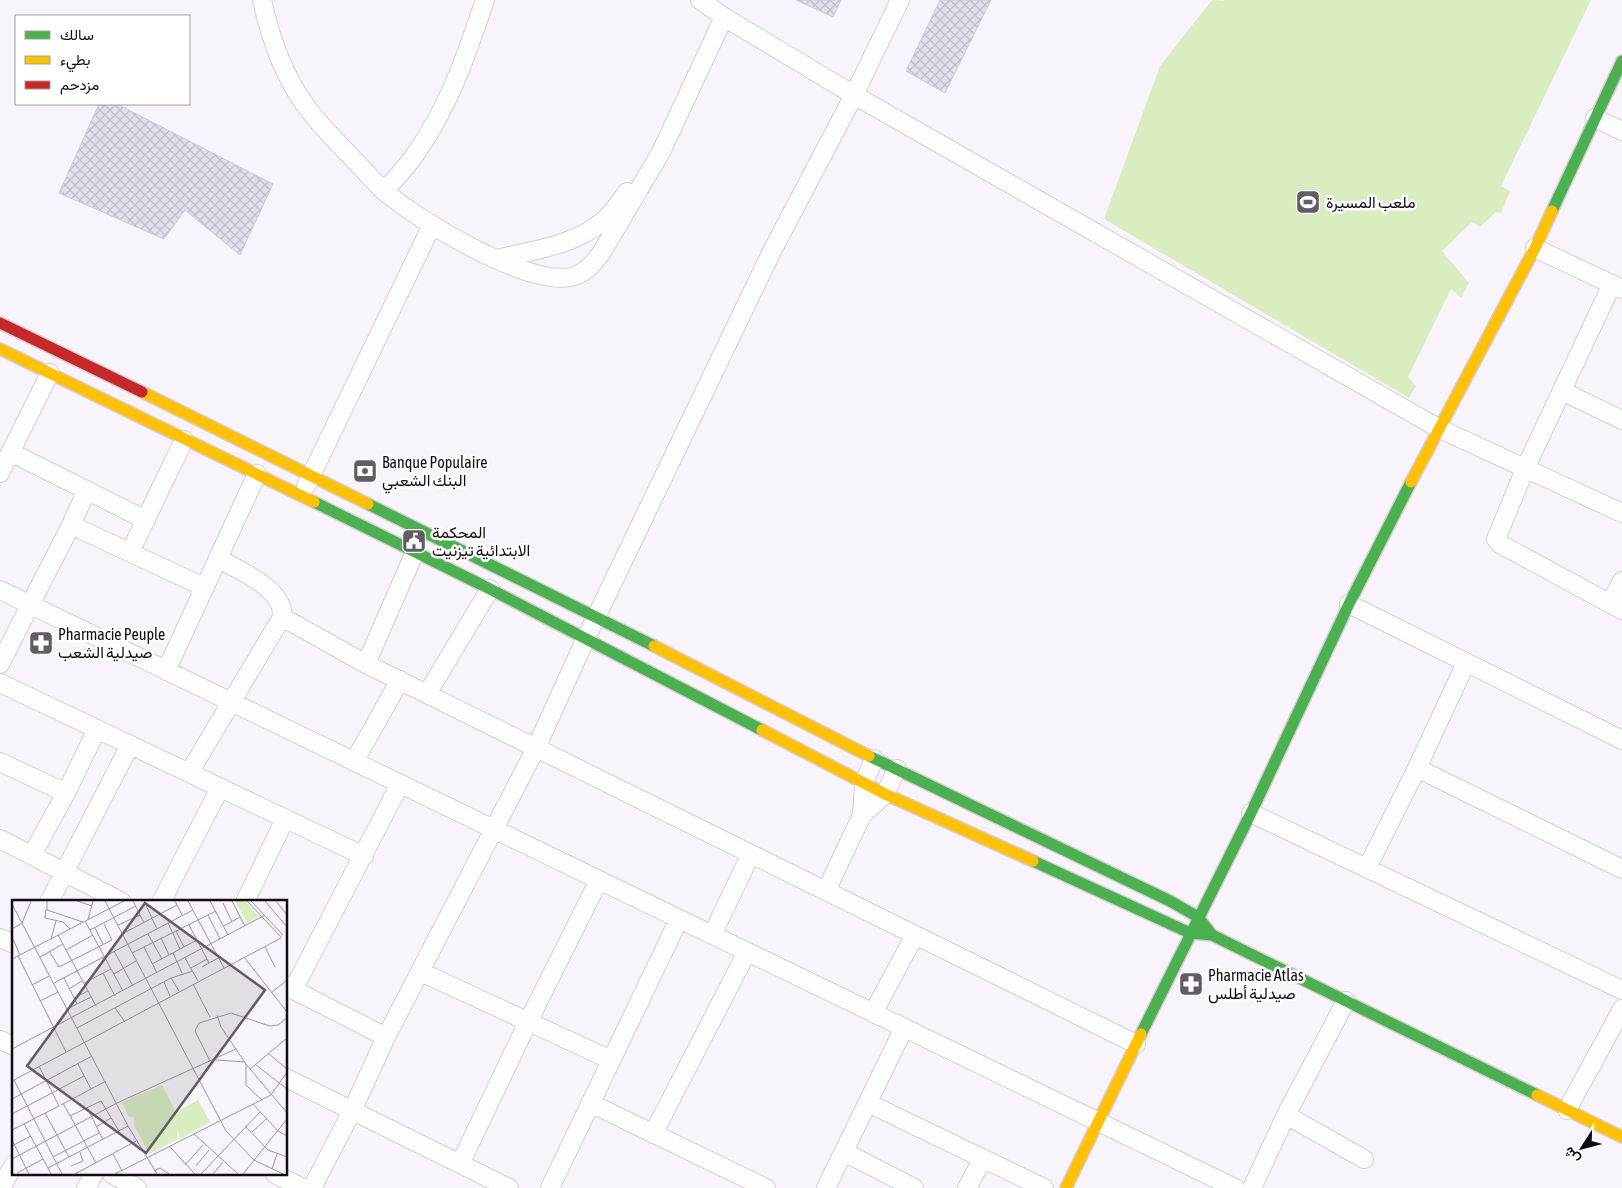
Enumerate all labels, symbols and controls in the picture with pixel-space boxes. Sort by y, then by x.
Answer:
legend [15,15,190,105]
text: سالك [60,26,94,43]
text: بطيء [60,51,90,73]
text: مزدحم [60,76,99,95]
sports icon: ملعب المسيرة [1295,189,1321,215]
place label: ملعب المسيرة [1326,193,1416,213]
place label: Banque Populaire البنك الشعبي [382,453,487,494]
bank icon: Banque Populaire البنك الشعبي [352,458,378,484]
place label: المحكمة الابتدائية تيزنيت [432,523,530,561]
public building icon: المحكمة الابتدائية تيزنيت [401,528,427,554]
place label: Pharmacie Peuple صيدلية الشعب [58,625,165,662]
pharmacy icon: Pharmacie Peuple صيدلية الشعب [28,630,54,656]
inset map [12,900,288,1176]
place label: Pharmacie Atlas صيدلية أطلس [1208,966,1304,1004]
pharmacy icon: Pharmacie Atlas صيدلية أطلس [1178,971,1204,997]
north arrow [1557,1123,1607,1173]
text: ش [1560,1143,1584,1167]

